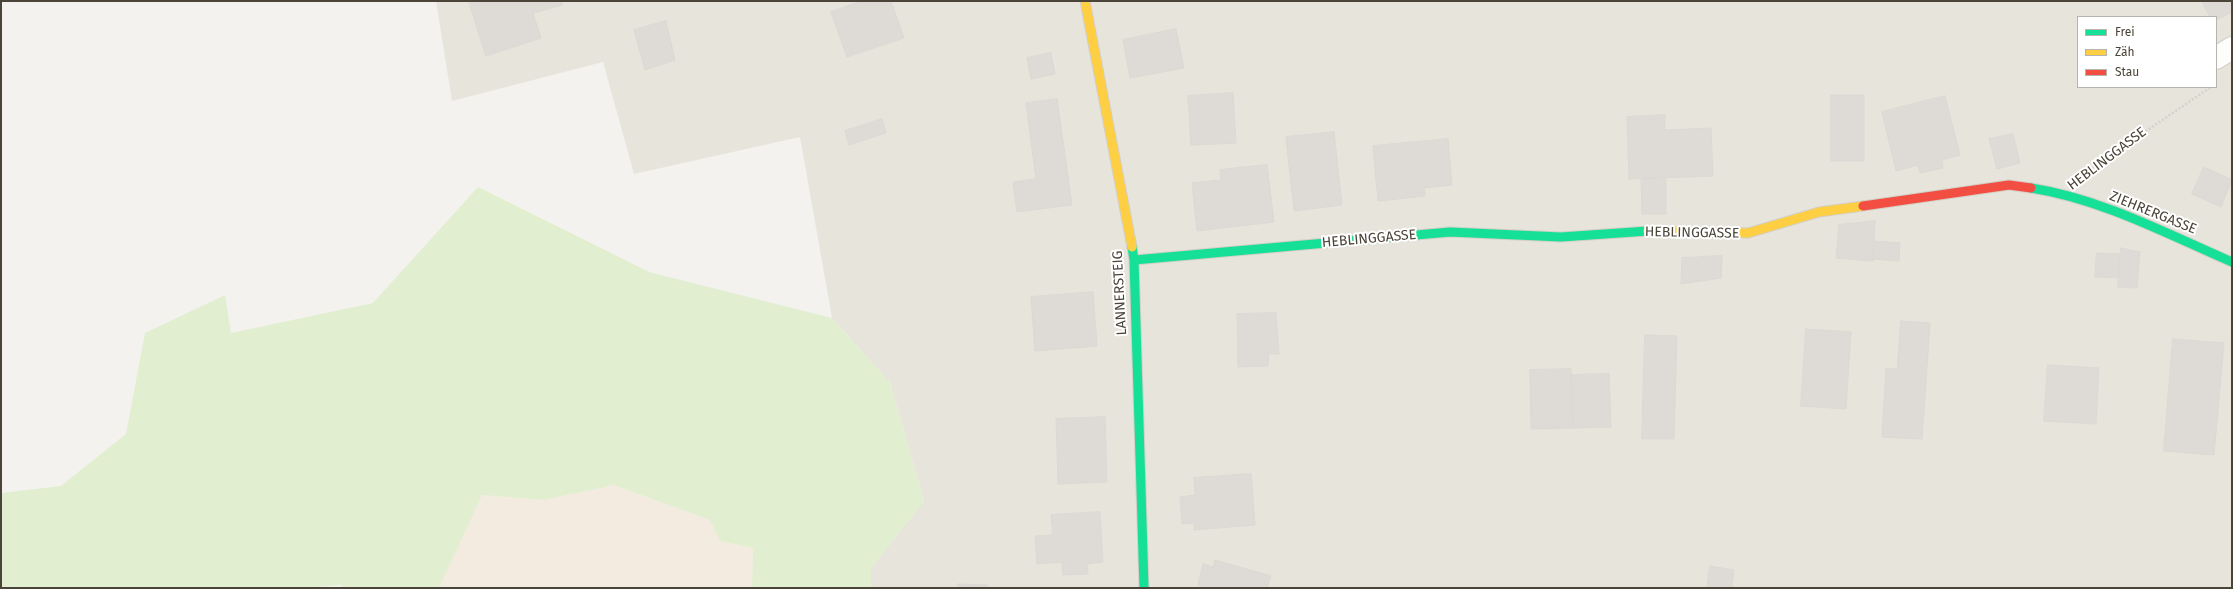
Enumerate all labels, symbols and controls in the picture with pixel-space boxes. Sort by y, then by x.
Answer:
legend [2077,16,2217,88]
text: Frei [2115,25,2135,39]
text: Zäh [2115,45,2135,59]
text: Stau [2115,65,2139,79]
street label: HEBLINGGASSE [2064,124,2150,194]
street label: ZIEHRERGASSE [2107,188,2199,238]
street label: HEBLINGGASSE [1645,224,1739,242]
street label: HEBLINGGASSE [1321,227,1417,251]
street label: LANNERSTEIG [1109,250,1131,336]

